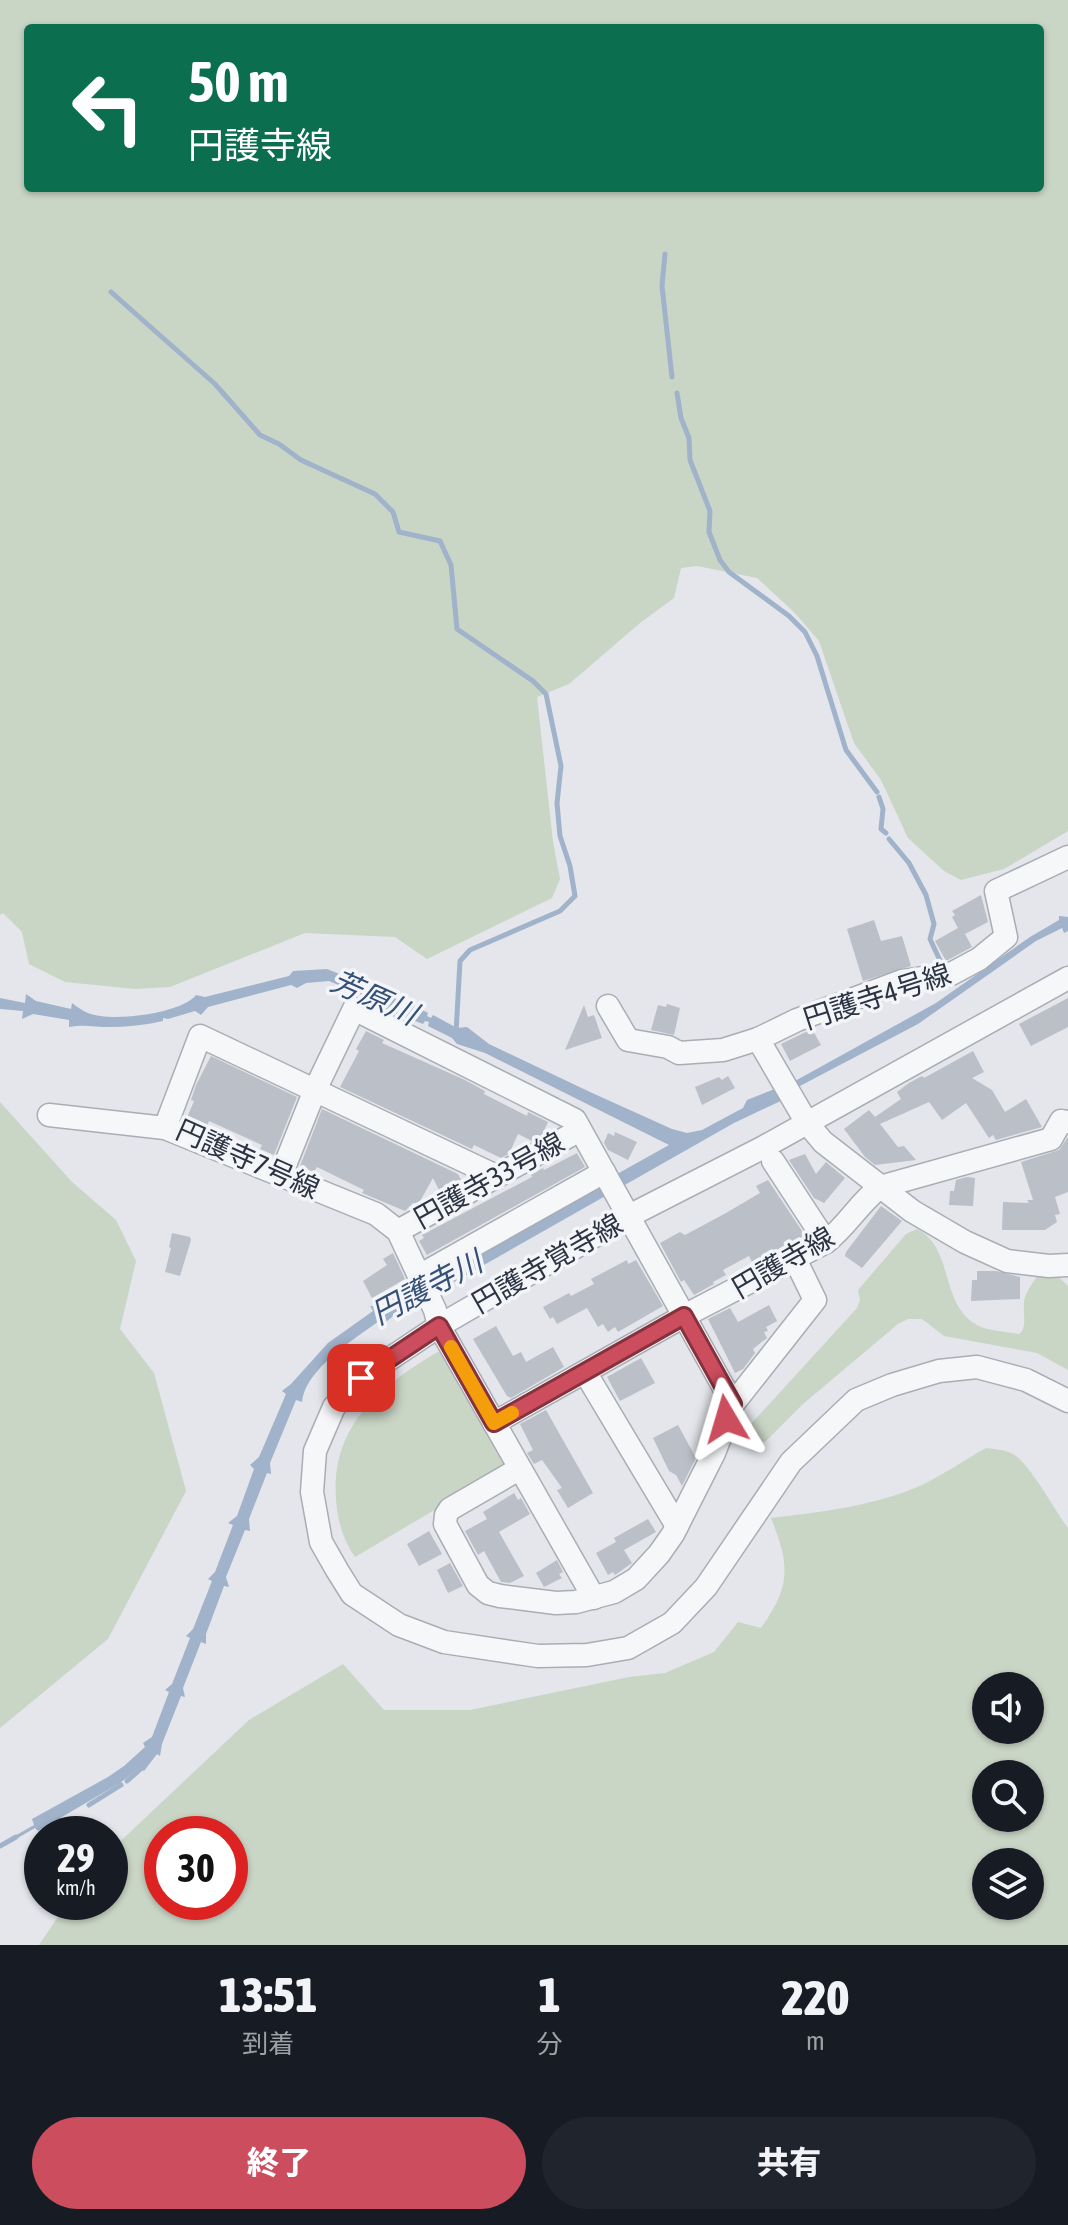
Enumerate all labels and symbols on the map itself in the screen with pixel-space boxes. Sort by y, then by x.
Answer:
street label: 円護寺4号線 [799,957,955,1035]
water label: 芳原川 [326,963,425,1032]
street label: 円護寺7号線 [172,1113,324,1205]
street label: 円護寺33号線 [409,1126,569,1234]
street label: 円護寺覚寺線 [466,1207,628,1319]
street label: 円護寺線 [726,1220,840,1304]
water label: 円護寺川 [366,1243,490,1330]
pin [327,1344,395,1412]
position arrow [684,1377,768,1461]
speed limit sign: 30 [144,1816,248,1920]

